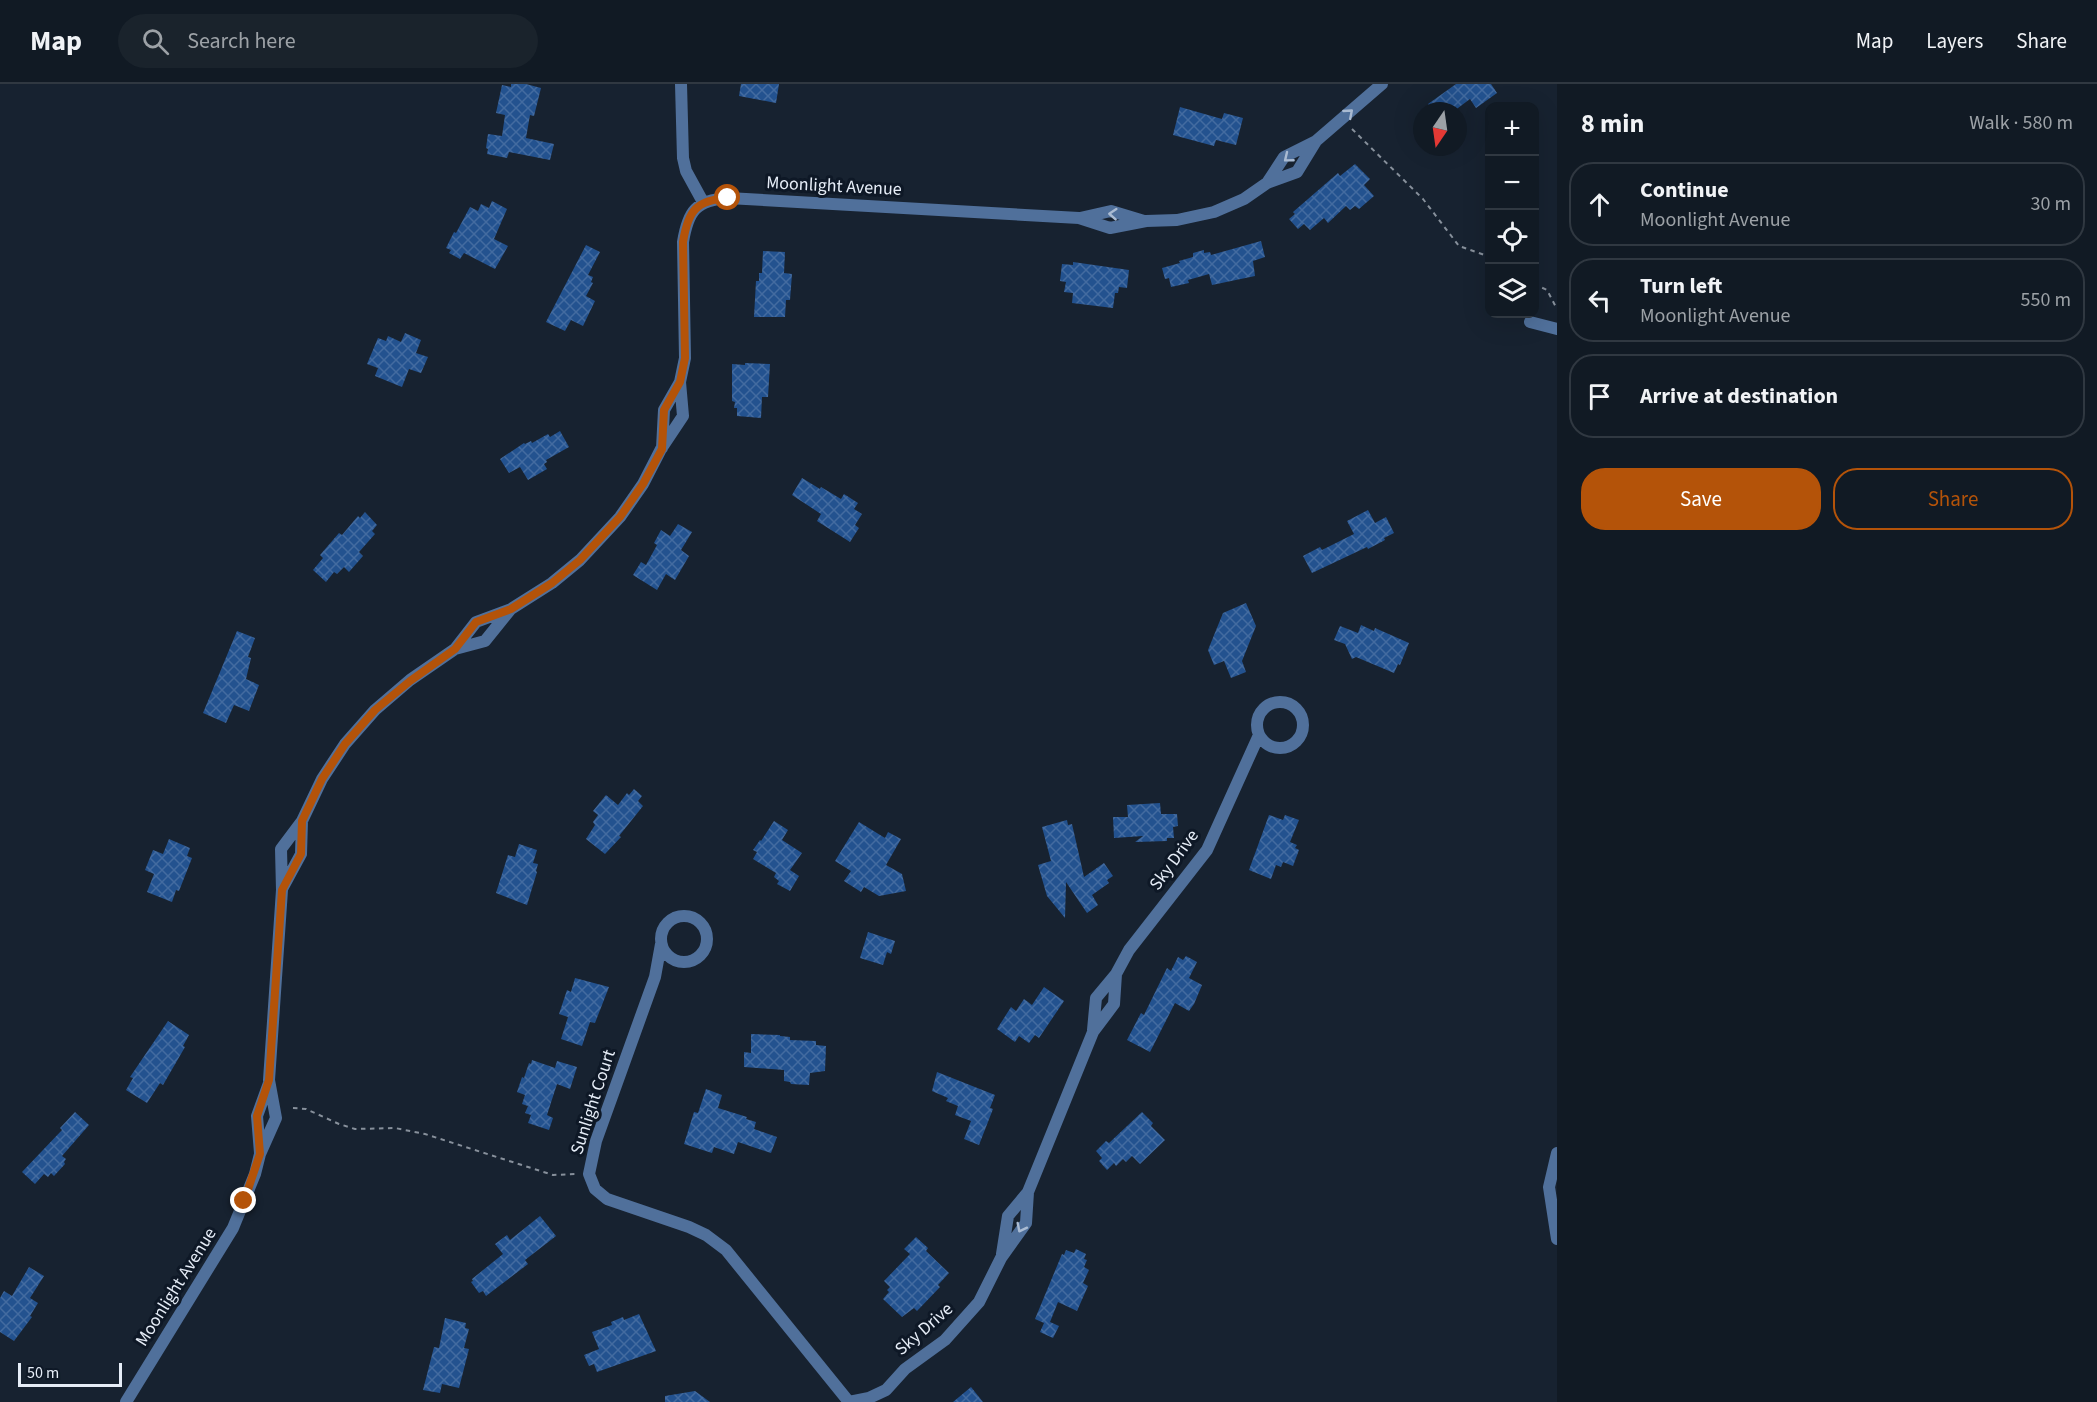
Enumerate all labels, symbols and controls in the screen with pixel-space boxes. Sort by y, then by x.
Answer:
search box [118,14,538,68]
text: Map [30,21,82,61]
icon: search [139,25,172,58]
text: Search here [187,25,296,57]
text: Map [1856,26,1893,56]
text: Layers [1926,26,1983,56]
text: Share [2016,26,2067,56]
north arrow [1413,102,1467,156]
map controls [1485,102,1539,318]
button: + [1485,102,1539,156]
text: 8 min [1581,105,1644,142]
one-way arrow [1342,109,1353,120]
text: Walk · 580 m [1969,109,2073,137]
one-way arrow [1283,150,1294,161]
button: − [1485,156,1539,210]
street label: Moonlight Avenue [766,170,902,202]
text: Continue [1640,174,1729,206]
route start [714,184,740,210]
icon: ahead [1583,188,1616,221]
text: 30 m [2031,190,2071,218]
text: Moonlight Avenue [1640,206,1791,234]
one-way arrow [1108,207,1117,220]
button: locate [1485,210,1539,264]
button: layers [1485,264,1539,318]
text: Turn left [1640,270,1722,302]
icon: left [1583,284,1616,317]
text: 550 m [2021,286,2071,314]
text: Moonlight Avenue [1640,302,1791,330]
icon: arrive [1583,380,1616,413]
text: Arrive at destination [1640,380,1838,412]
button: Save [1581,468,1821,530]
button: Share [1833,468,2073,530]
street label: Sky Drive [1143,824,1205,895]
street label: Sunlight Court [564,1046,622,1158]
route end [230,1187,256,1213]
one-way arrow [1017,1222,1028,1232]
street label: Moonlight Avenue [129,1223,223,1351]
street label: Sky Drive [890,1297,958,1361]
scale bar [18,1360,122,1388]
text: 50 m [27,1362,59,1384]

